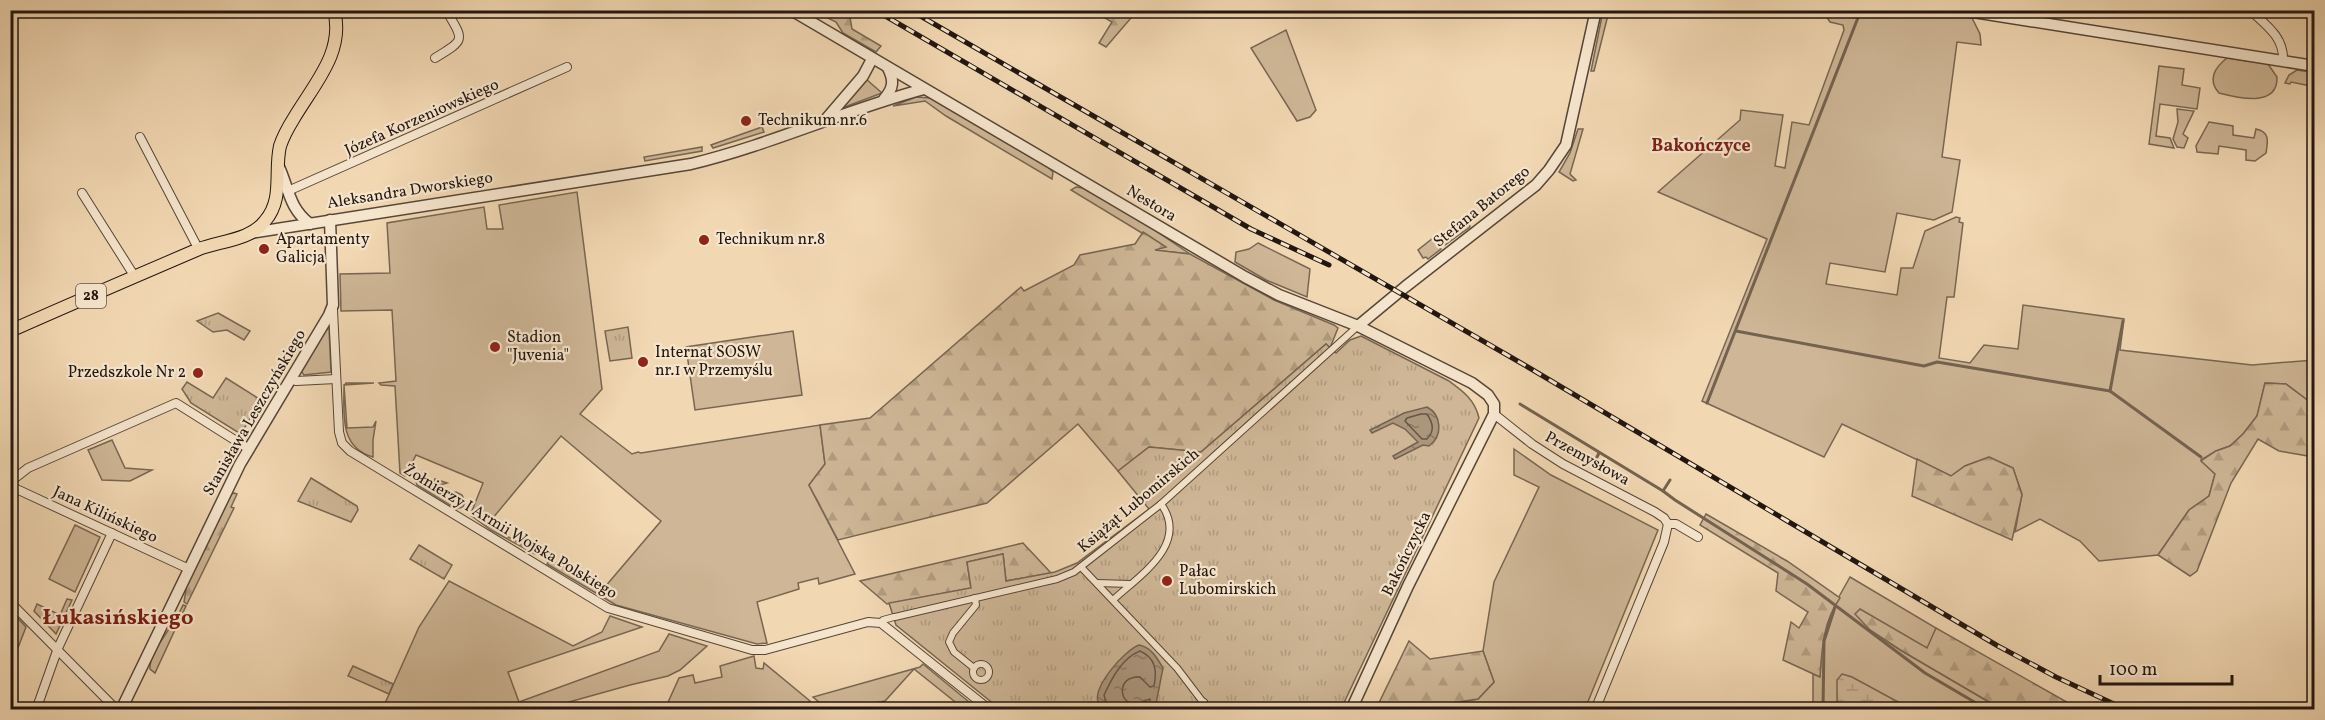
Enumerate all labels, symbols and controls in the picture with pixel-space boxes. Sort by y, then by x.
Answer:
street label: Józefa Korzeniowskiego [341,74,503,162]
place label: Technikum nr.6 [758,110,867,132]
marker: Technikum nr.6 [739,114,753,128]
district label: Bakończyce [1651,134,1751,159]
street label: Stefana Batorego [1429,161,1535,253]
street label: Aleksandra Dworskiego [326,167,494,215]
street label: Nestora [1122,180,1180,228]
place label: Apartamenty Galicja [276,229,370,269]
place label: Technikum nr.8 [716,229,825,251]
marker: Technikum nr.8 [697,233,711,247]
marker: Apartamenty Galicja [257,242,271,256]
road number: 28 [76,284,106,308]
street label: Stanisława Leszczyńskiego [198,326,312,500]
place label: Stadion "Juvenia" [507,327,569,367]
marker: Stadion "Juvenia" [488,340,502,354]
place label: Internat SOSW nr.1 w Przemyślu [655,342,773,382]
marker: Internat SOSW nr.1 w Przemyślu [636,355,650,369]
place label: Przedszkole Nr 2 [68,362,186,384]
marker: Przedszkole Nr 2 [191,366,205,380]
street label: Przemysłowa [1541,427,1634,491]
street label: Książąt Lubomirskich [1073,444,1205,558]
street label: Żołnierzy I Armii Wojska Polskiego [399,459,621,605]
street label: Jana Kilińskiego [49,481,161,549]
street label: Bakończycka [1377,508,1437,600]
place label: Pałac Lubomirskich [1179,561,1277,601]
marker: Pałac Lubomirskich [1160,574,1174,588]
district label: Łukasińskiego [42,603,194,634]
scale bar [2100,648,2232,686]
text: 100 m [2109,658,2158,683]

